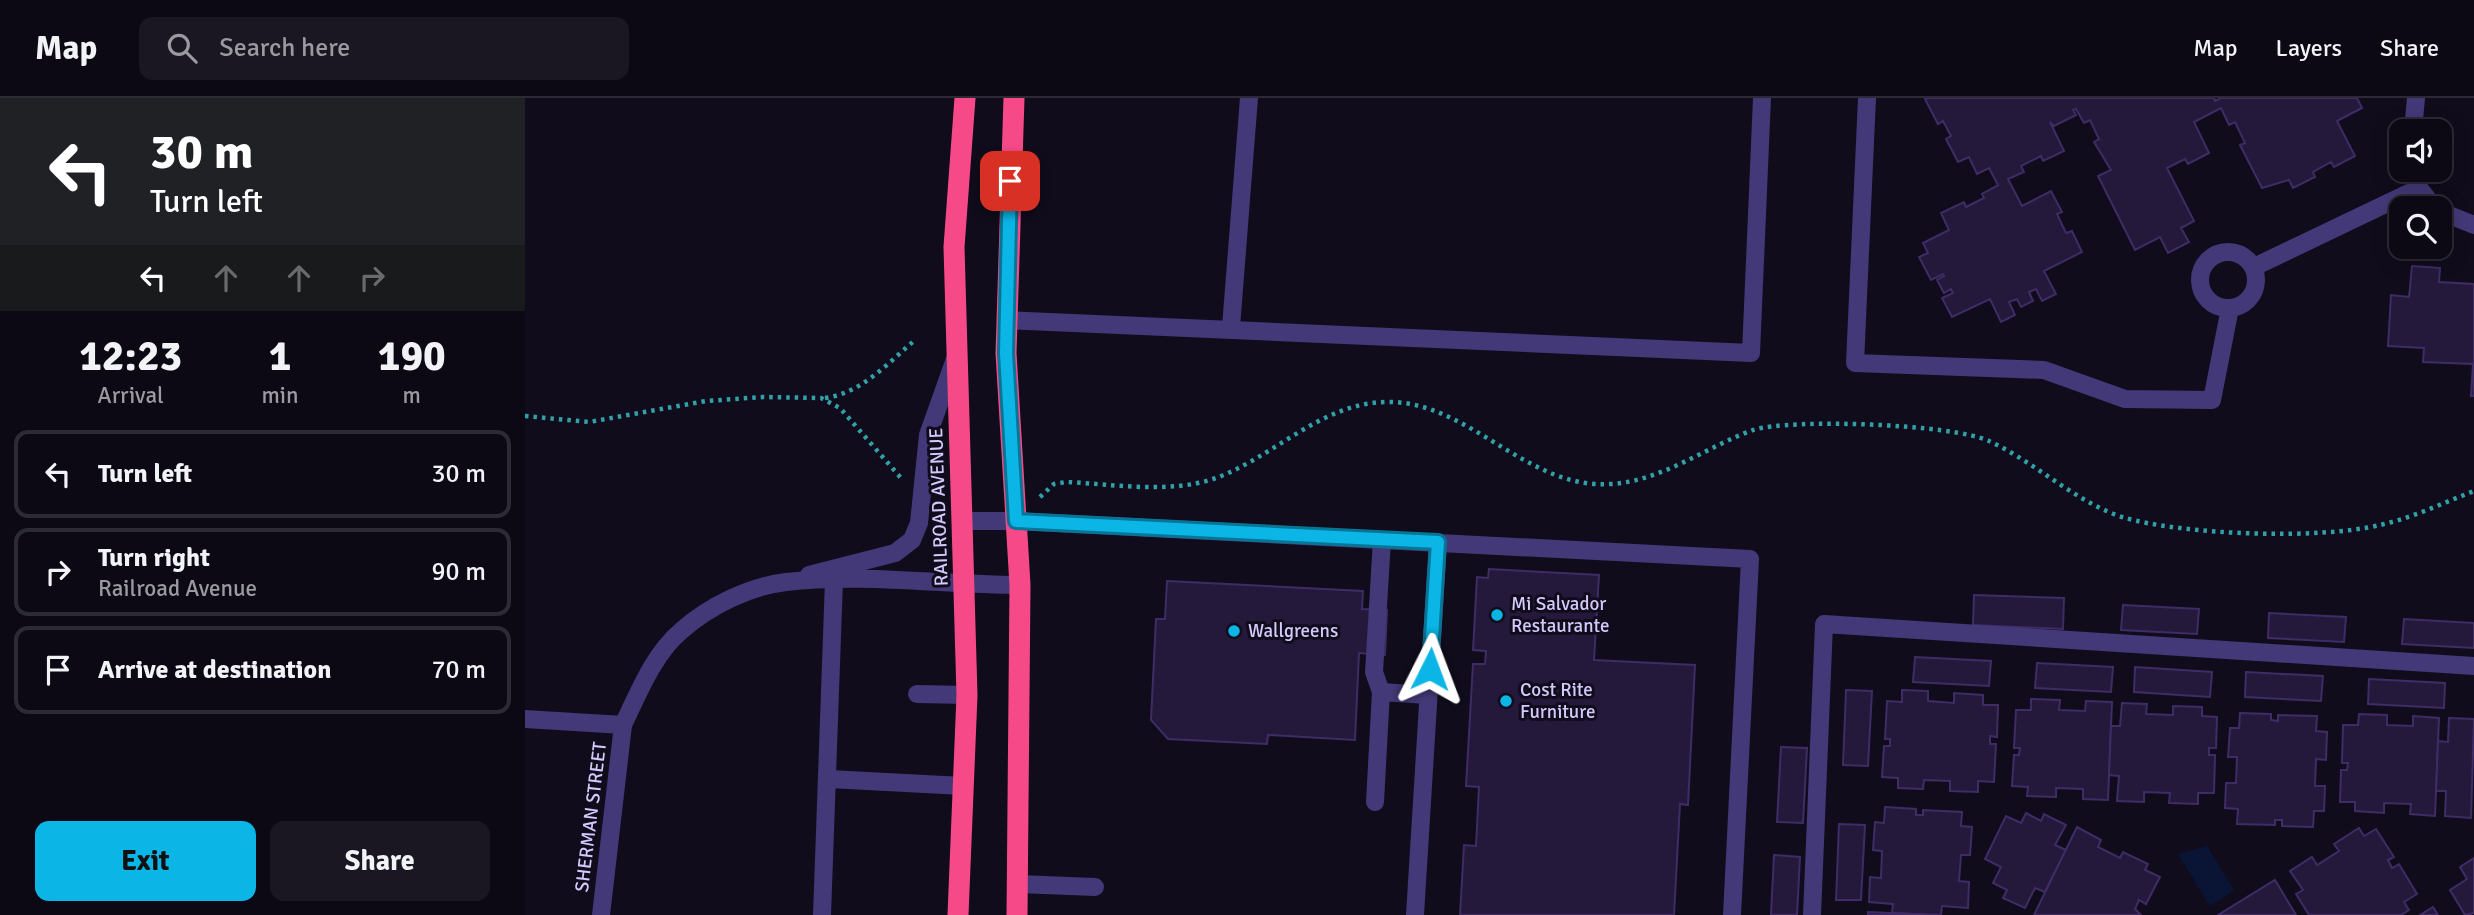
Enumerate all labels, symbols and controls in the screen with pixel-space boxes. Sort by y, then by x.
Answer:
search box [139,17,629,80]
text: Map [35,28,97,69]
icon: search [163,29,201,67]
text: Search here [219,32,350,64]
text: Map [2193,33,2238,63]
text: Layers [2276,33,2342,63]
text: Share [2380,33,2439,63]
map controls [2389,119,2452,259]
button: sound [2389,119,2452,182]
text: 30 m [150,122,253,182]
icon: left [35,126,126,217]
pin [980,151,1040,211]
icon: arrive [991,162,1029,200]
text: Turn left [150,182,263,221]
button: search [2389,196,2452,259]
icon: left [134,259,172,297]
icon: ahead [207,259,245,297]
icon: ahead [280,259,318,297]
icon: right [353,259,391,297]
text: 12:23 [79,331,182,382]
text: 1 [269,331,291,382]
text: 190 [378,331,446,382]
text: Arrival [98,381,164,410]
text: min [261,381,299,410]
text: m [403,381,421,410]
street label: RAILROAD AVENUE [924,427,954,587]
icon: left [39,455,77,493]
text: Turn left [98,458,192,490]
text: 30 m [431,458,486,490]
text: Turn right [98,542,210,574]
icon: right [39,553,77,591]
text: 90 m [431,556,486,588]
text: Railroad Avenue [98,574,257,603]
place label: Mi Salvador Restaurante [1511,592,1610,638]
marker: Mi Salvador Restaurante [1489,607,1505,623]
place label: Wallgreens [1248,619,1338,643]
marker: Wallgreens [1226,623,1242,639]
position arrow [1393,632,1467,706]
icon: arrive [39,651,77,689]
text: Arrive at destination [98,654,331,686]
text: 70 m [431,654,486,686]
place label: Cost Rite Furniture [1520,678,1595,724]
marker: Cost Rite Furniture [1498,693,1514,709]
street label: SHERMAN STREET [570,740,612,894]
button: Exit [35,821,256,901]
button: Share [270,821,490,901]

